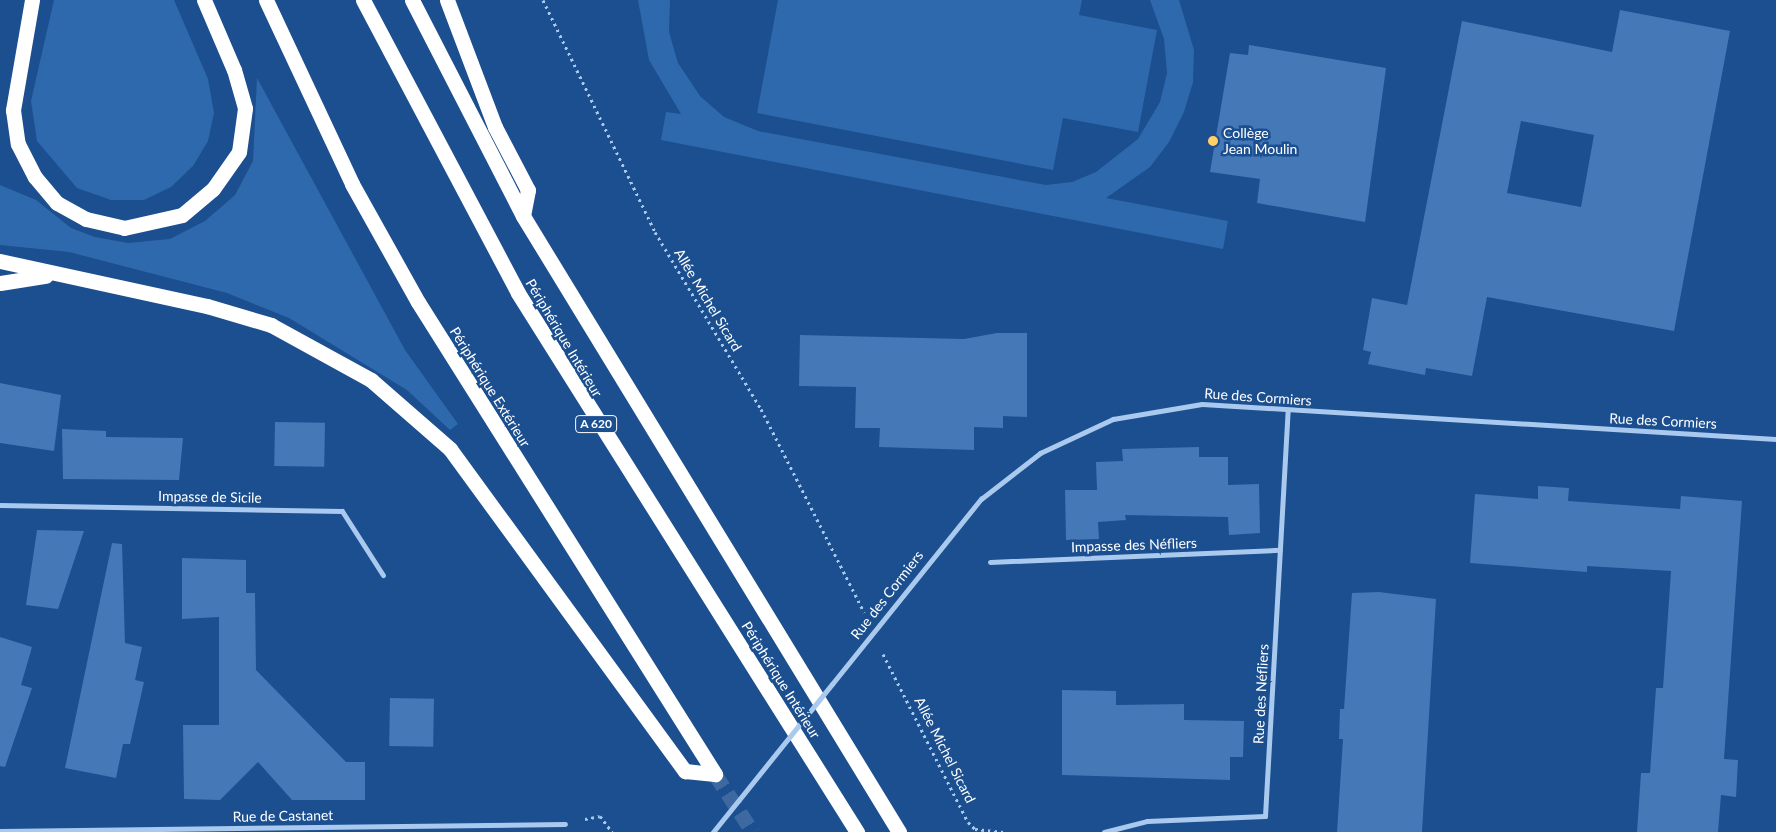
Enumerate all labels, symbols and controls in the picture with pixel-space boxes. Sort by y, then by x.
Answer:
place label: Collège Jean Moulin [1223,125,1297,158]
marker: Collège Jean Moulin [1207,135,1219,147]
street label: Allée Michel Sicard [671,246,745,354]
street label: Périphérique Intérieur [522,276,606,400]
street label: Périphérique Extérieur [446,324,534,450]
street label: Rue des Cormiers [1204,385,1312,409]
street label: Rue des Cormiers [1609,410,1717,432]
road number: A 620 [575,414,617,434]
street label: Impasse de Sicile [158,488,262,506]
street label: Impasse des Néfliers [1071,534,1197,556]
street label: Rue des Cormiers [847,547,927,643]
street label: Périphérique Intérieur [738,618,824,742]
street label: Rue des Néfliers [1250,644,1272,744]
street label: Allée Michel Sicard [911,694,979,806]
street label: Rue de Castanet [233,807,333,825]

